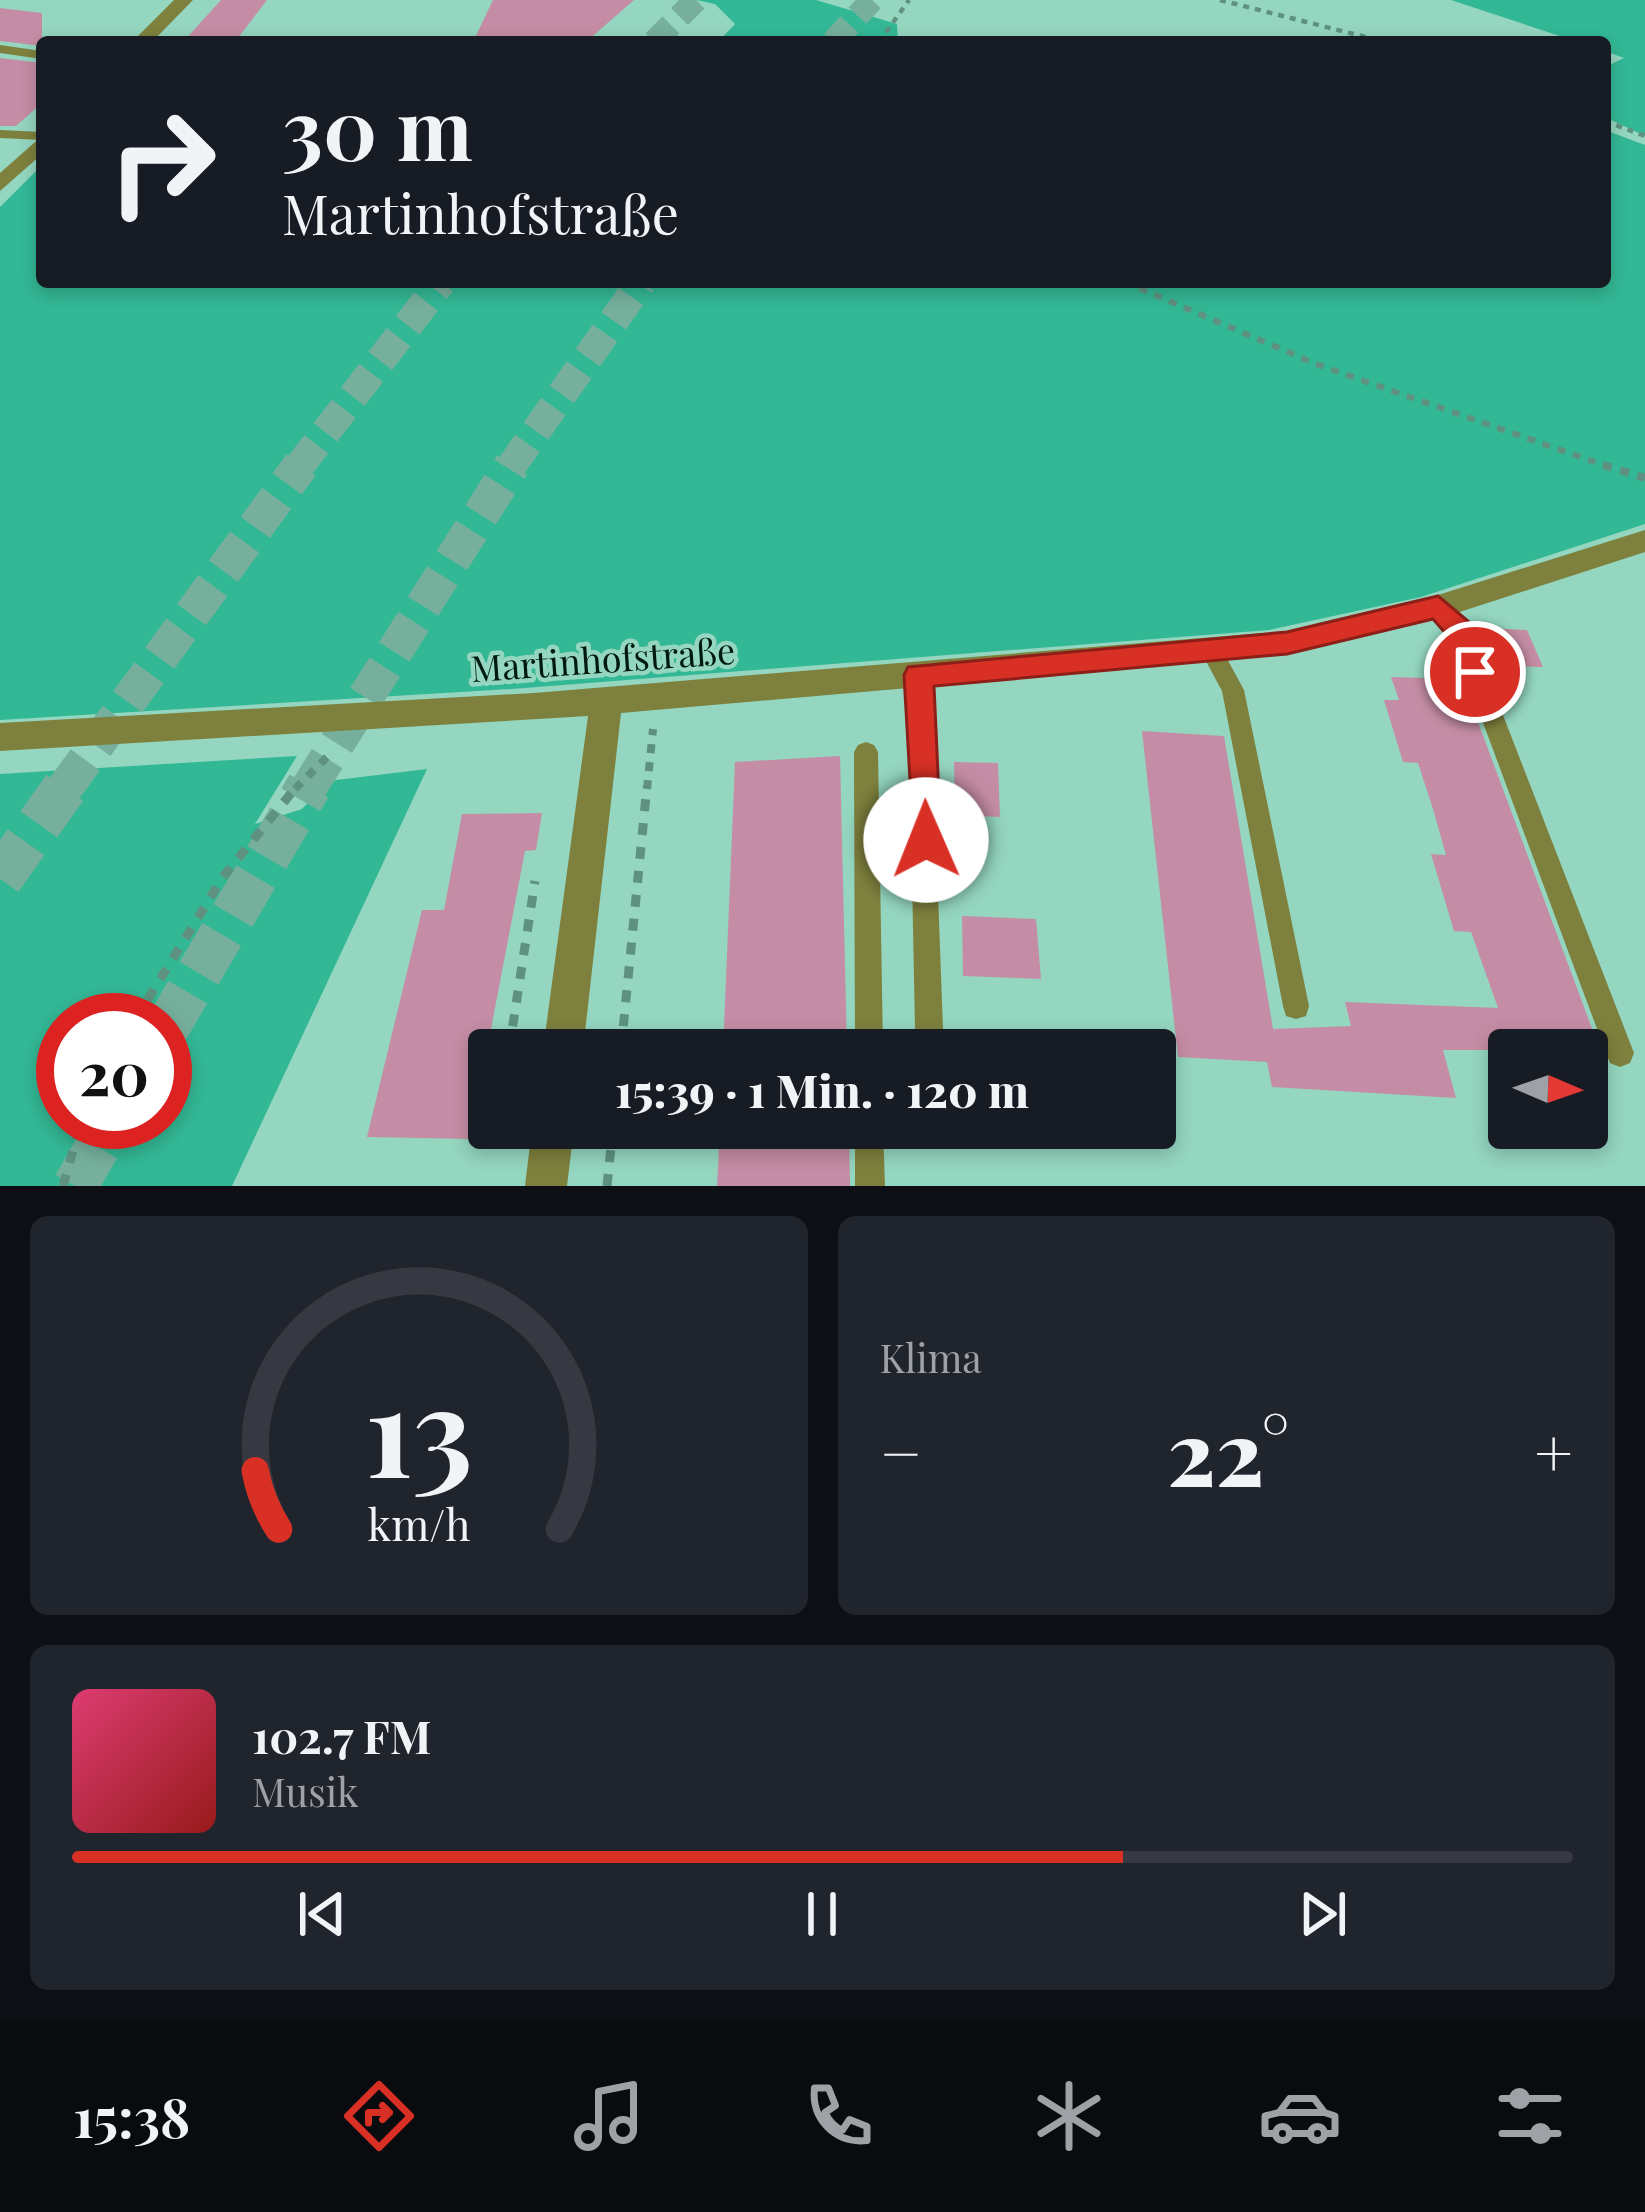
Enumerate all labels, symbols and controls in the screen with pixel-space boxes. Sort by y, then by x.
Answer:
text: 30 m [282,70,473,182]
icon: right [84,84,240,240]
text: Martinhofstraße [282,177,679,249]
pin [1424,621,1526,723]
street label: Martinhofstraße [469,625,737,691]
icon: arrive [1442,639,1508,705]
position arrow [863,777,989,903]
speed limit sign: 20 [36,993,192,1149]
north arrow [1488,1029,1608,1149]
map controls [1488,1029,1608,1149]
text: 15:39 · 1 Min. · 120 m [615,1059,1029,1119]
text: Klima [880,1331,982,1383]
text: 13 [365,1343,473,1509]
text: 22° [1167,1390,1289,1510]
text: − [880,1407,922,1495]
text: + [1534,1407,1573,1495]
text: km/h [367,1494,470,1551]
text: 102.7 FM [252,1705,431,1765]
text: Musik [252,1765,359,1817]
icon: previous [289,1881,355,1947]
icon: pause [789,1881,855,1947]
icon: next [1290,1881,1356,1947]
icon: directions [337,2074,421,2158]
icon: music [567,2074,651,2158]
icon: phone [797,2074,881,2158]
icon: climate [1027,2074,1111,2158]
icon: car [1258,2074,1342,2158]
icon: filters [1488,2074,1572,2158]
text: 15:38 [73,2080,190,2152]

